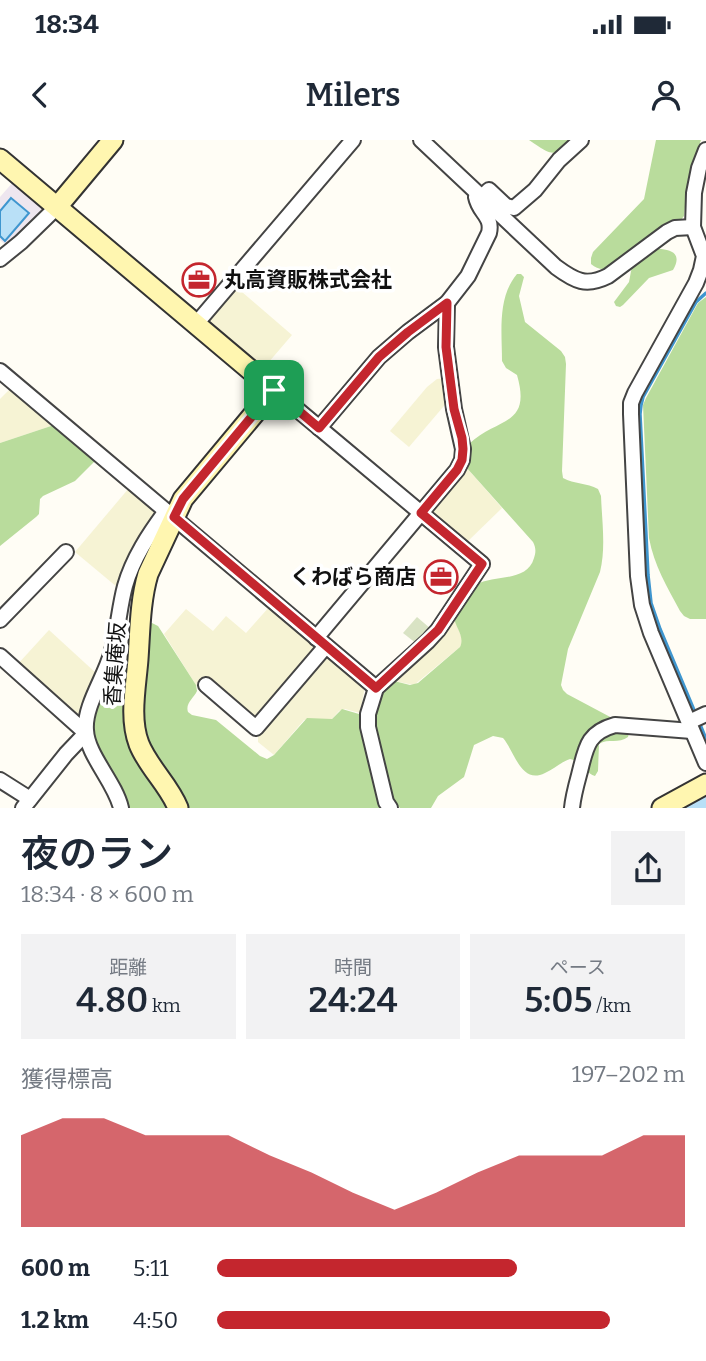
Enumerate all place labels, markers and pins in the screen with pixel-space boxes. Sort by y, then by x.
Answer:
office icon: 丸高資販株式会社 [180,261,218,299]
place label: 丸高資販株式会社 [224,267,392,293]
pin [244,360,304,420]
office icon: くわばら商店 [422,558,460,596]
place label: くわばら商店 [290,564,416,590]

